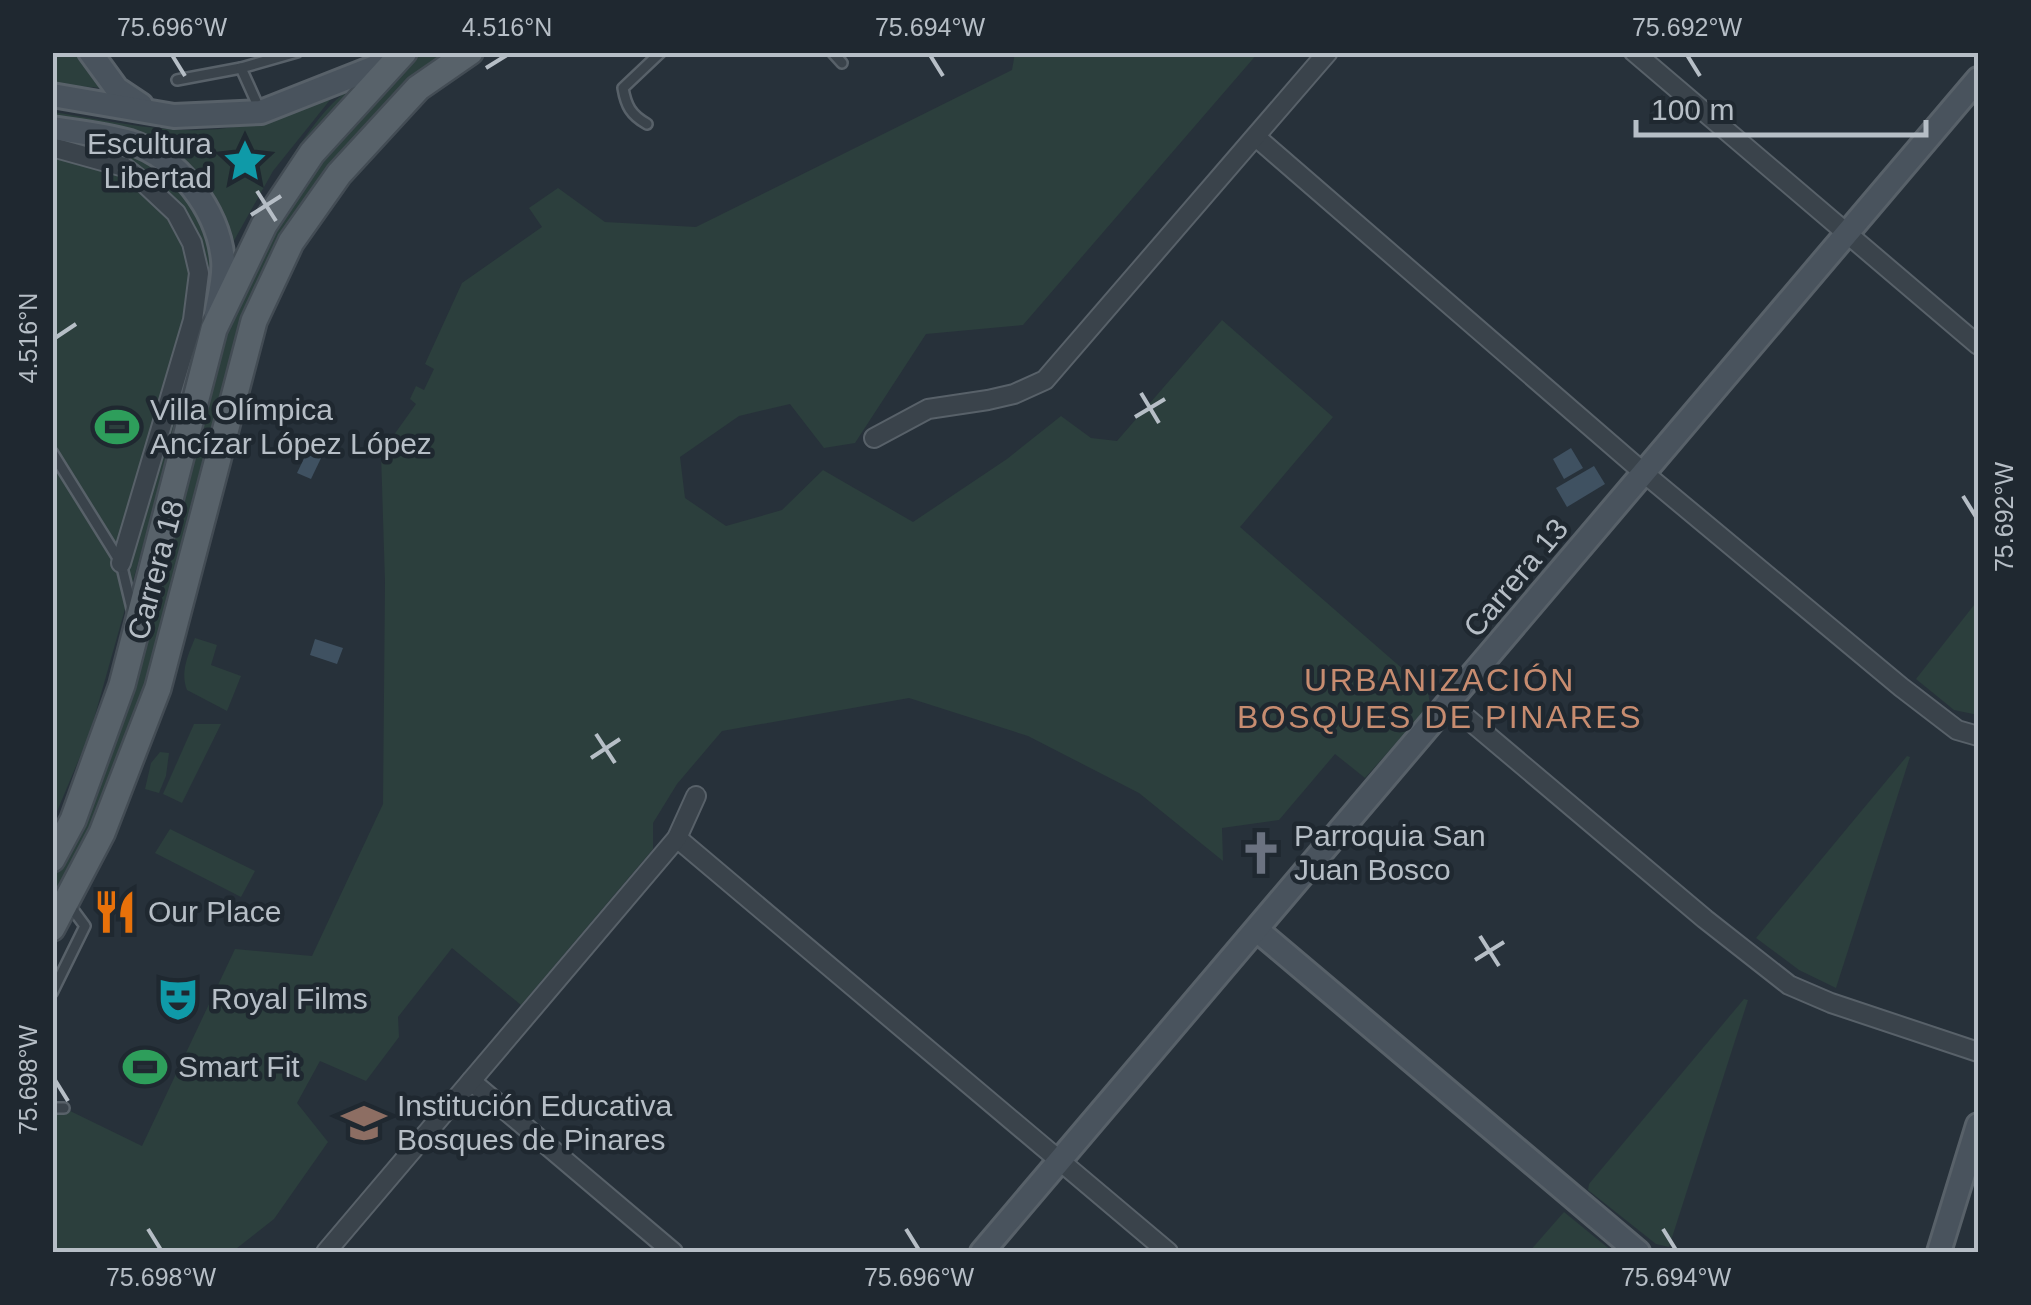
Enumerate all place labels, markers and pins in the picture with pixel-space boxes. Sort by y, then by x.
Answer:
place label: Escultura Libertad [87,127,212,194]
place icon: Escultura Libertad [221,137,269,185]
place label: Villa Olímpica Ancízar López López [150,393,432,460]
sports icon: Villa Olímpica Ancízar López López [93,403,141,451]
place label: Parroquia San Juan Bosco [1294,819,1486,886]
church icon: Parroquia San Juan Bosco [1237,829,1285,877]
restaurant icon: Our Place [91,888,139,936]
place label: Our Place [148,895,281,928]
theatre icon: Royal Films [154,975,202,1023]
place label: Royal Films [211,982,368,1015]
sports icon: Smart Fit [121,1043,169,1091]
place label: Smart Fit [178,1050,300,1083]
place label: Institución Educativa Bosques de Pinares [397,1089,672,1156]
school or university icon: Institución Educativa Bosques de Pinares [340,1099,388,1147]

